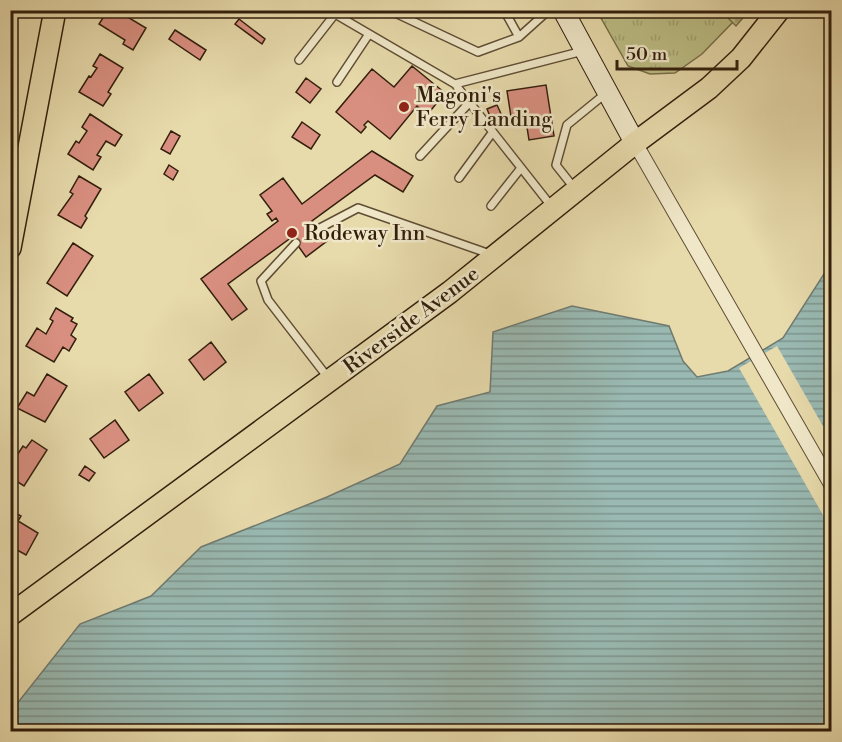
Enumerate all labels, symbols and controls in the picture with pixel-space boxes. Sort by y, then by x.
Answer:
scale bar [617,33,737,71]
text: 50 m [626,43,668,66]
place label: Magoni's Ferry Landing [416,83,552,133]
marker: Magoni's Ferry Landing [397,100,411,114]
place label: Rodeway Inn [304,221,426,247]
marker: Rodeway Inn [285,226,299,240]
street label: Riverside Avenue [339,261,485,380]

